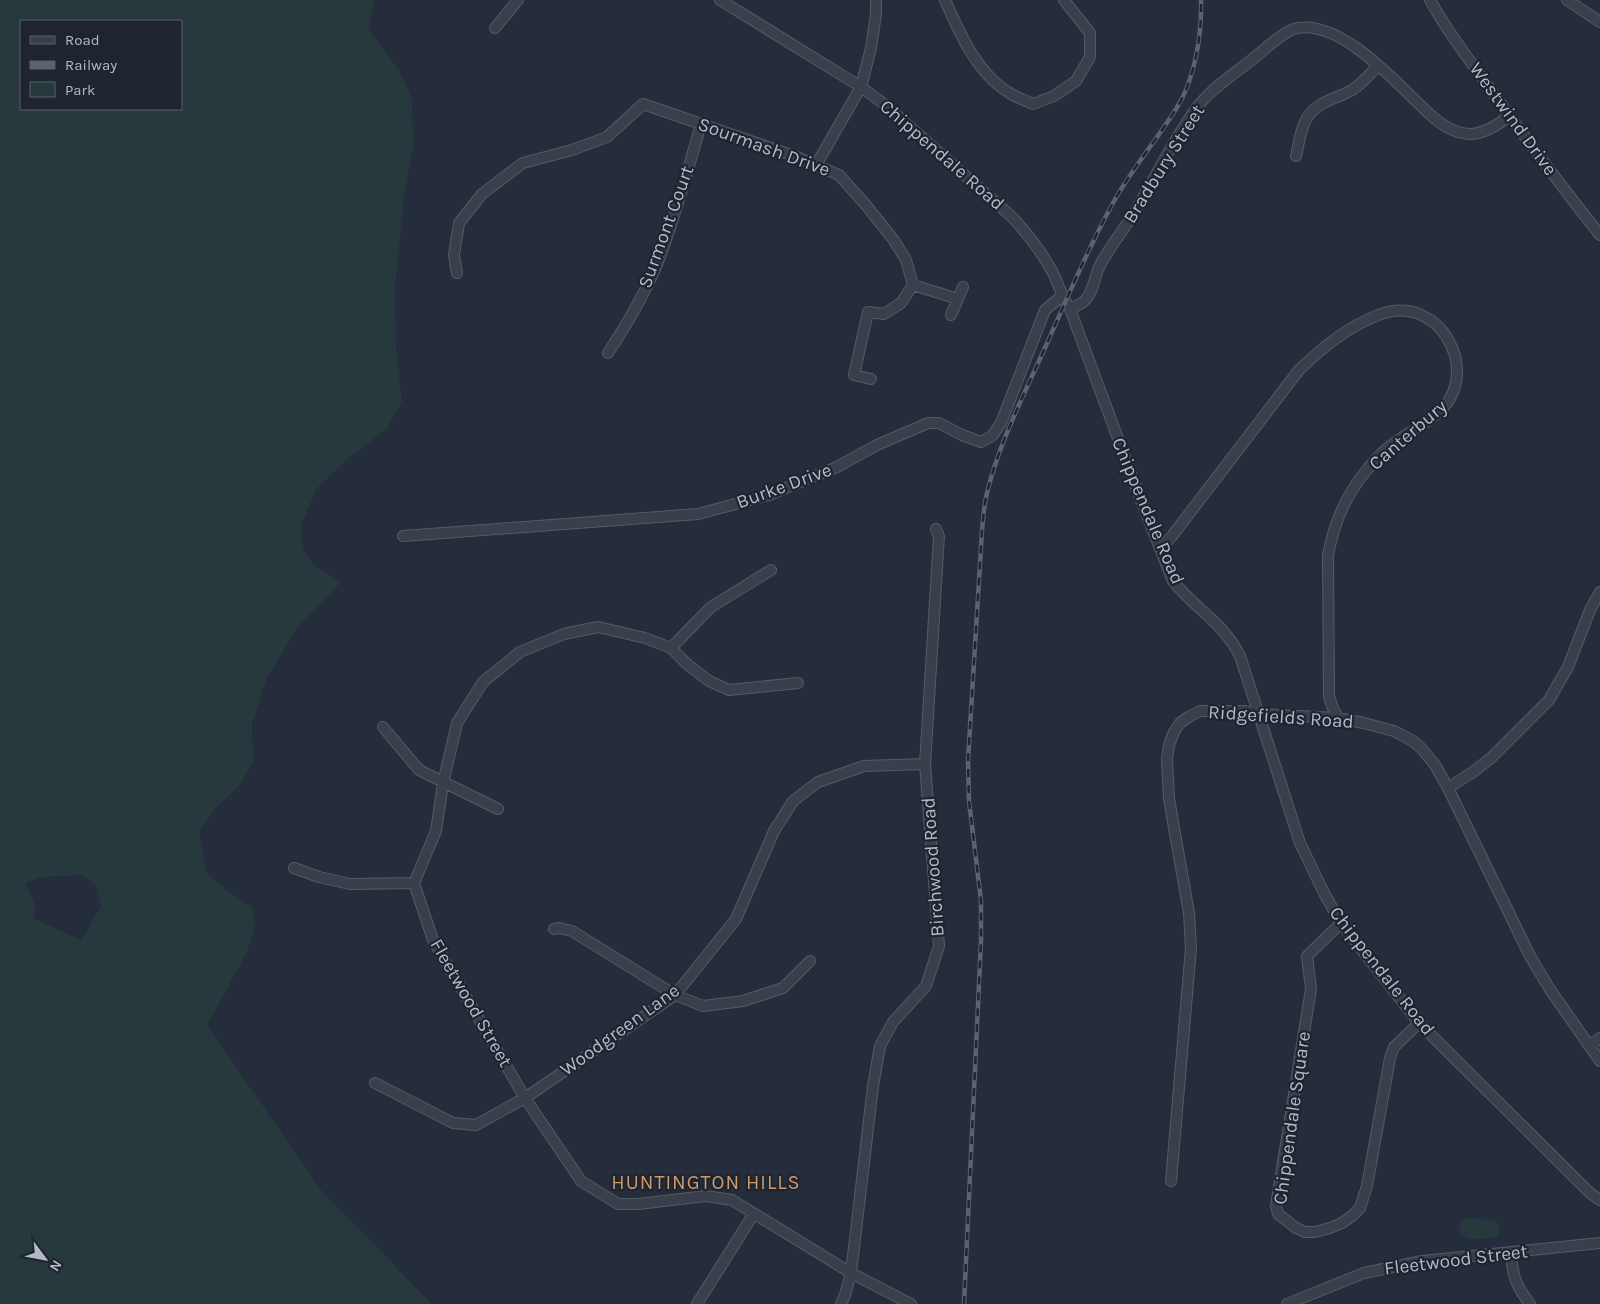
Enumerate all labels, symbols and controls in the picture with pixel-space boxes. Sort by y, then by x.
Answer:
legend [20,20,182,110]
text: Road [65,31,100,49]
text: Railway [65,56,117,74]
street label: Westwind Drive [1465,58,1561,180]
text: Park [65,81,95,99]
street label: Chippendale Road [875,95,1009,215]
street label: Bradbury Street [1119,101,1209,227]
street label: Sourmash Drive [695,113,833,181]
street label: Surmont Court [634,163,698,291]
street label: Canterbury [1365,395,1451,475]
street label: Chippendale Road [1107,434,1189,588]
street label: Burke Drive [733,459,835,513]
street label: Ridgefields Road [1208,701,1354,733]
street label: Birchwood Road [917,797,949,937]
street label: Chippendale Road [1325,902,1439,1040]
street label: Fleetwood Street [425,935,517,1071]
street label: Woodgreen Lane [556,979,684,1081]
street label: Chippendale Square [1269,1030,1315,1206]
district label: HUNTINGTON HILLS [611,1171,801,1194]
north arrow [20,1234,70,1284]
street label: Fleetwood Street [1383,1240,1529,1280]
text: N [46,1257,65,1274]

